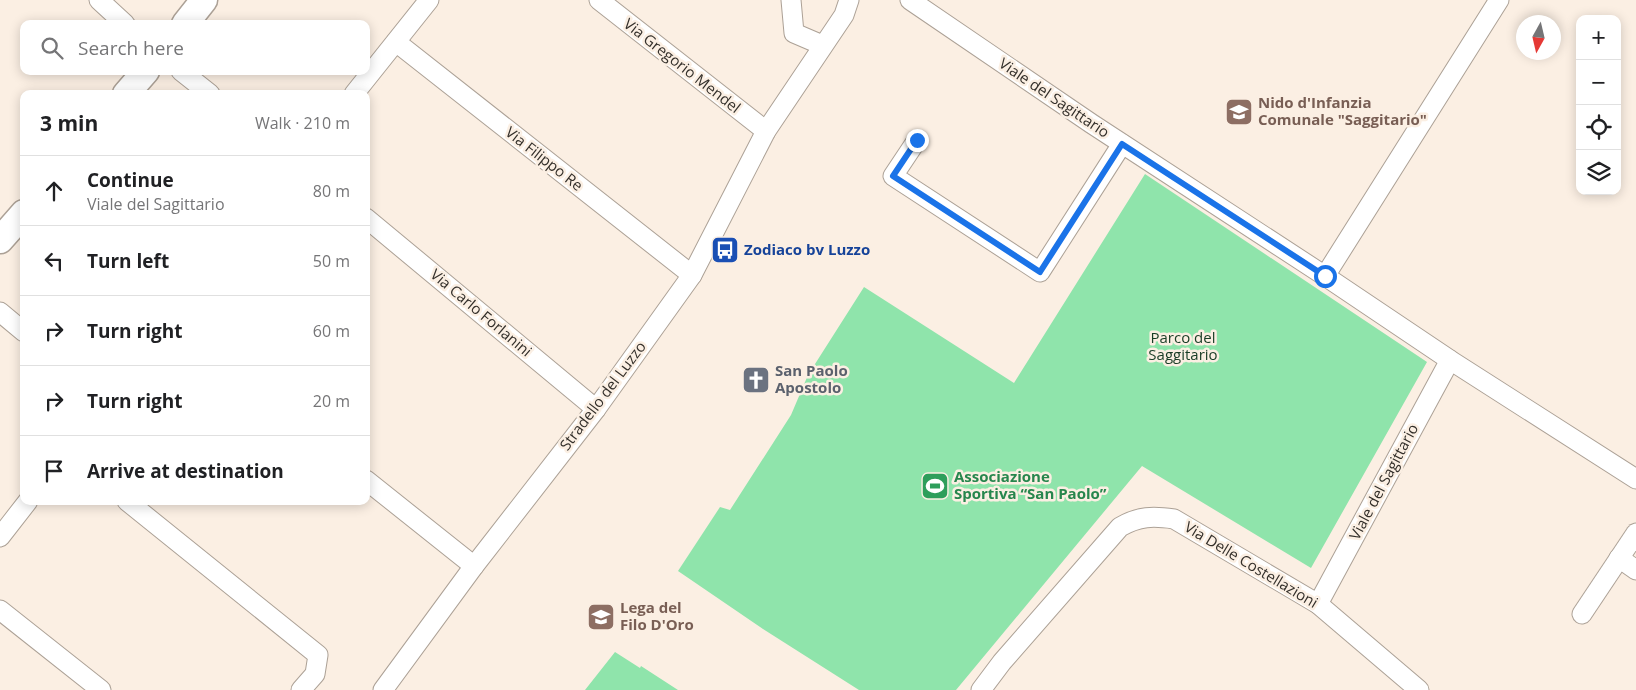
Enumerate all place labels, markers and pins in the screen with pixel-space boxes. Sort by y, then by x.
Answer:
place label: Nido d'Infanzia Comunale "Saggitario" [1258,92,1427,129]
school or university icon: Nido d'Infanzia Comunale "Saggitario" [1224,97,1254,127]
bus stop icon: Zodiaco bv Luzzo [710,235,740,265]
place label: Zodiaco bv Luzzo [744,239,870,259]
place label: San Paolo Apostolo [775,360,848,397]
church icon: San Paolo Apostolo [741,365,771,395]
place label: Associazione Sportiva “San Paolo” [954,466,1107,503]
sports icon: Associazione Sportiva “San Paolo” [920,471,950,501]
place label: Lega del Filo D'Oro [620,597,694,634]
school or university icon: Lega del Filo D'Oro [586,602,616,632]

